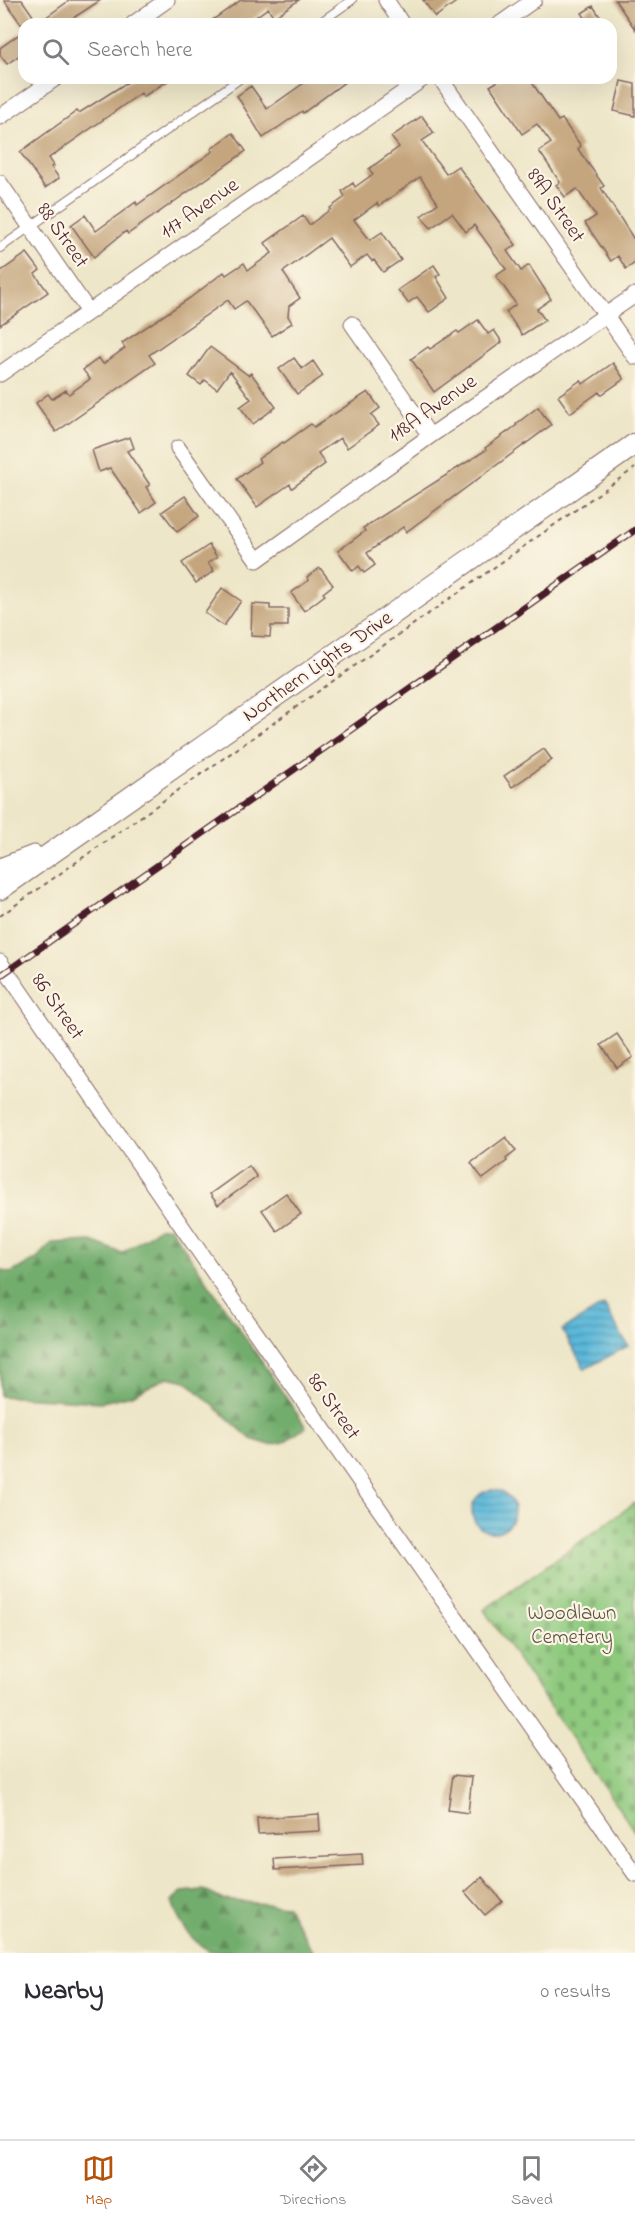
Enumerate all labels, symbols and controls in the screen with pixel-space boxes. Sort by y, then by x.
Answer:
search box [18,18,617,84]
icon: search [39,35,72,68]
text: Search here [87,35,192,67]
street label: 89A Street [518,162,592,250]
street label: 117 Avenue [155,171,246,247]
street label: 88 Street [29,197,95,275]
street label: 118A Avenue [383,367,484,451]
street label: Northern Lights Drive [237,604,401,732]
street label: 86 Street [23,968,91,1046]
street label: 86 Street [299,1368,367,1446]
park label: Woodlawn Cemetery [528,1599,616,1655]
text: Nearby [24,1973,103,2011]
text: 0 results [540,1978,611,2007]
tab: Map [82,2152,115,2212]
tab: Directions [280,2152,346,2212]
tab: Saved [511,2152,553,2212]

